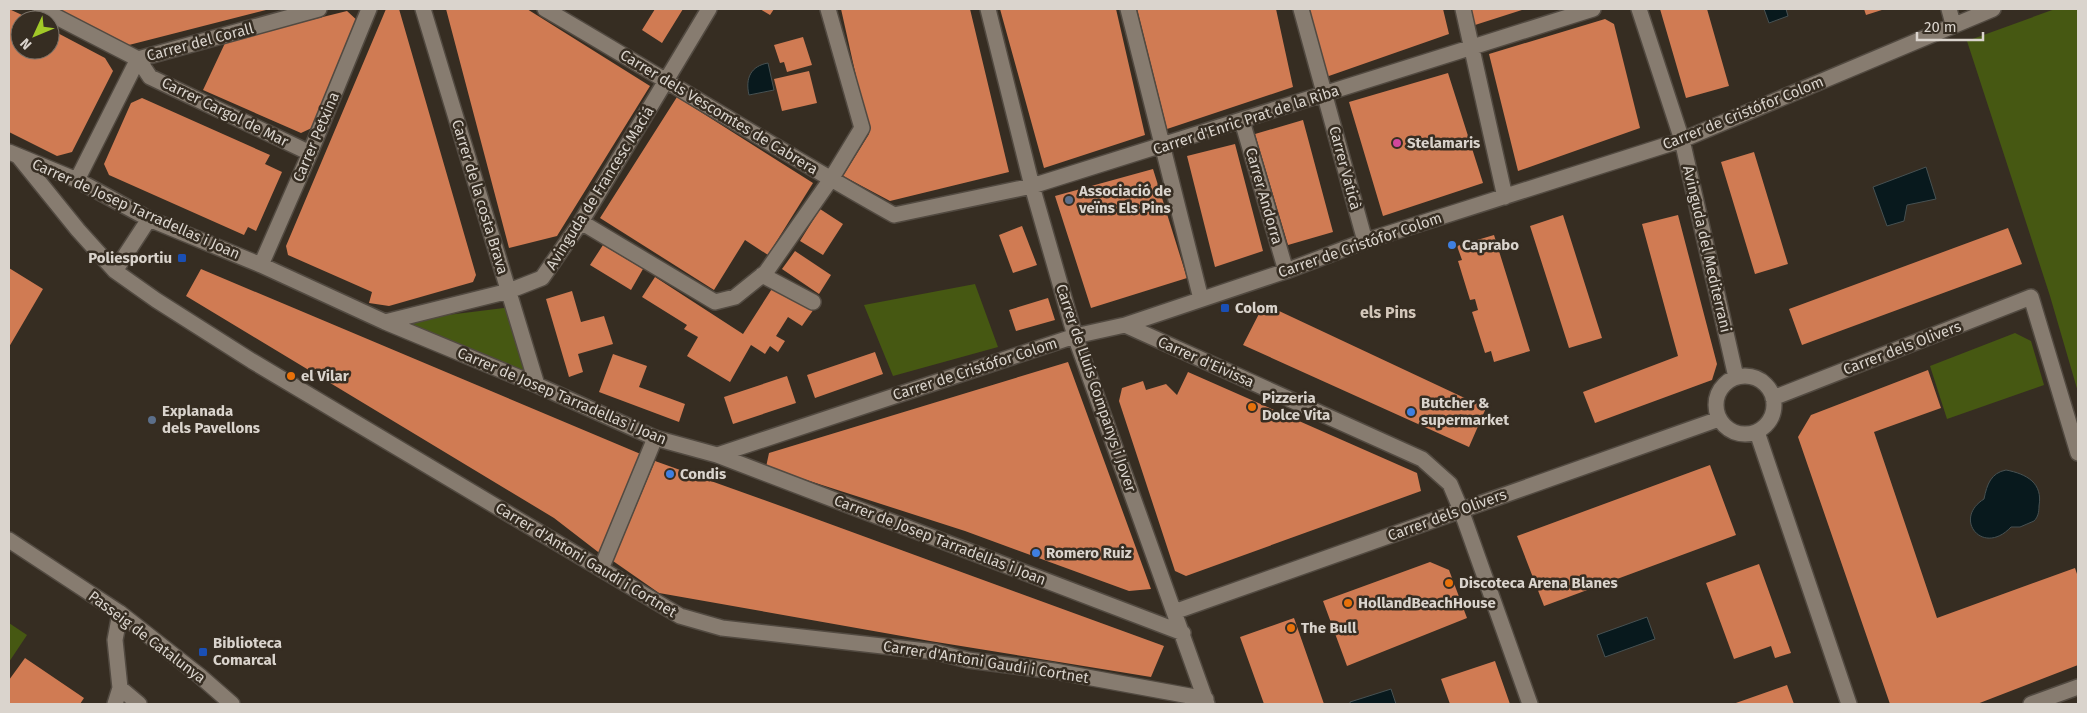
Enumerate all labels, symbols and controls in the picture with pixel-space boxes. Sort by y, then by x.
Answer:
north arrow [10,10,60,60]
scale bar [1917,10,1983,42]
text: 20 m [1924,18,1957,36]
street label: Carrer del Corall [145,19,256,65]
text: N [17,34,35,53]
street label: Carrer dels Vescomtes de Cabrera [617,46,821,178]
street label: Carrer de Cristófor Colom [1660,72,1826,154]
street label: Carrer Cargol de Mar [159,73,292,151]
street label: Carrer d'Enric Prat de la Riba [1151,81,1341,159]
street label: Carrer Petxina [289,89,343,185]
street label: Avinguda de Francesc Maciá [542,103,658,273]
street label: Carrer de la costa Brava [448,117,512,277]
street label: Carrer Vaticà [1325,124,1365,212]
place label: Stelamaris [1407,134,1480,152]
marker: Stelamaris [1391,137,1403,149]
street label: Carrer Andorra [1242,146,1286,246]
street label: Carrer de Josep Tarradellas i Joan [29,155,243,263]
street label: Avinguda del Mediterrani [1679,164,1735,334]
place label: Associació de veïns Els Pins [1078,182,1172,217]
marker: Associació de veïns Els Pins [1063,194,1075,206]
street label: Carrer de Cristófor Colom [1276,208,1444,282]
place label: Caprabo [1462,236,1519,254]
marker: Caprabo [1446,239,1458,251]
place label: Poliesportiu [88,249,172,267]
marker: Poliesportiu [176,252,188,264]
street label: Carrer de Lluís Companys i Jover [1052,282,1140,494]
place label: Colom [1235,299,1278,317]
marker: Colom [1219,302,1231,314]
district label: els Pins [1360,303,1416,322]
street label: Carrer dels Olivers [1840,317,1964,379]
street label: Carrer d'Eivissa [1155,333,1257,391]
street label: Carrer de Cristófor Colom [890,334,1060,404]
street label: Carrer de Josep Tarradellas i Joan [455,344,669,448]
place label: el Vilar [301,367,350,385]
marker: el Vilar [285,370,297,382]
place label: Pizzeria Dolce Vita [1262,389,1330,424]
place label: Butcher & supermarket [1421,394,1509,429]
marker: Pizzeria Dolce Vita [1246,401,1258,413]
place label: Explanada dels Pavellons [162,402,260,437]
marker: Butcher & supermarket [1405,406,1417,418]
marker: Explanada dels Pavellons [146,414,158,426]
place label: Condis [680,465,726,483]
marker: Condis [664,468,676,480]
street label: Carrer dels Olivers [1385,485,1509,545]
street label: Carrer de Josep Tarradellas i Joan [831,491,1049,589]
street label: Carrer d'Antoni Gaudí i Cortnet [492,499,680,622]
place label: Romero Ruiz [1046,544,1132,562]
marker: Romero Ruiz [1030,547,1042,559]
place label: Discoteca Arena Blanes [1459,574,1618,592]
marker: Discoteca Arena Blanes [1443,577,1455,589]
street label: Passeig de Catalunya [85,587,209,687]
place label: HollandBeachHouse [1358,594,1496,612]
marker: HollandBeachHouse [1342,597,1354,609]
place label: The Bull [1301,619,1357,637]
marker: The Bull [1285,622,1297,634]
place label: Biblioteca Comarcal [213,634,282,669]
street label: Carrer d'Antoni Gaudí i Cortnet [882,637,1091,687]
marker: Biblioteca Comarcal [197,646,209,658]

